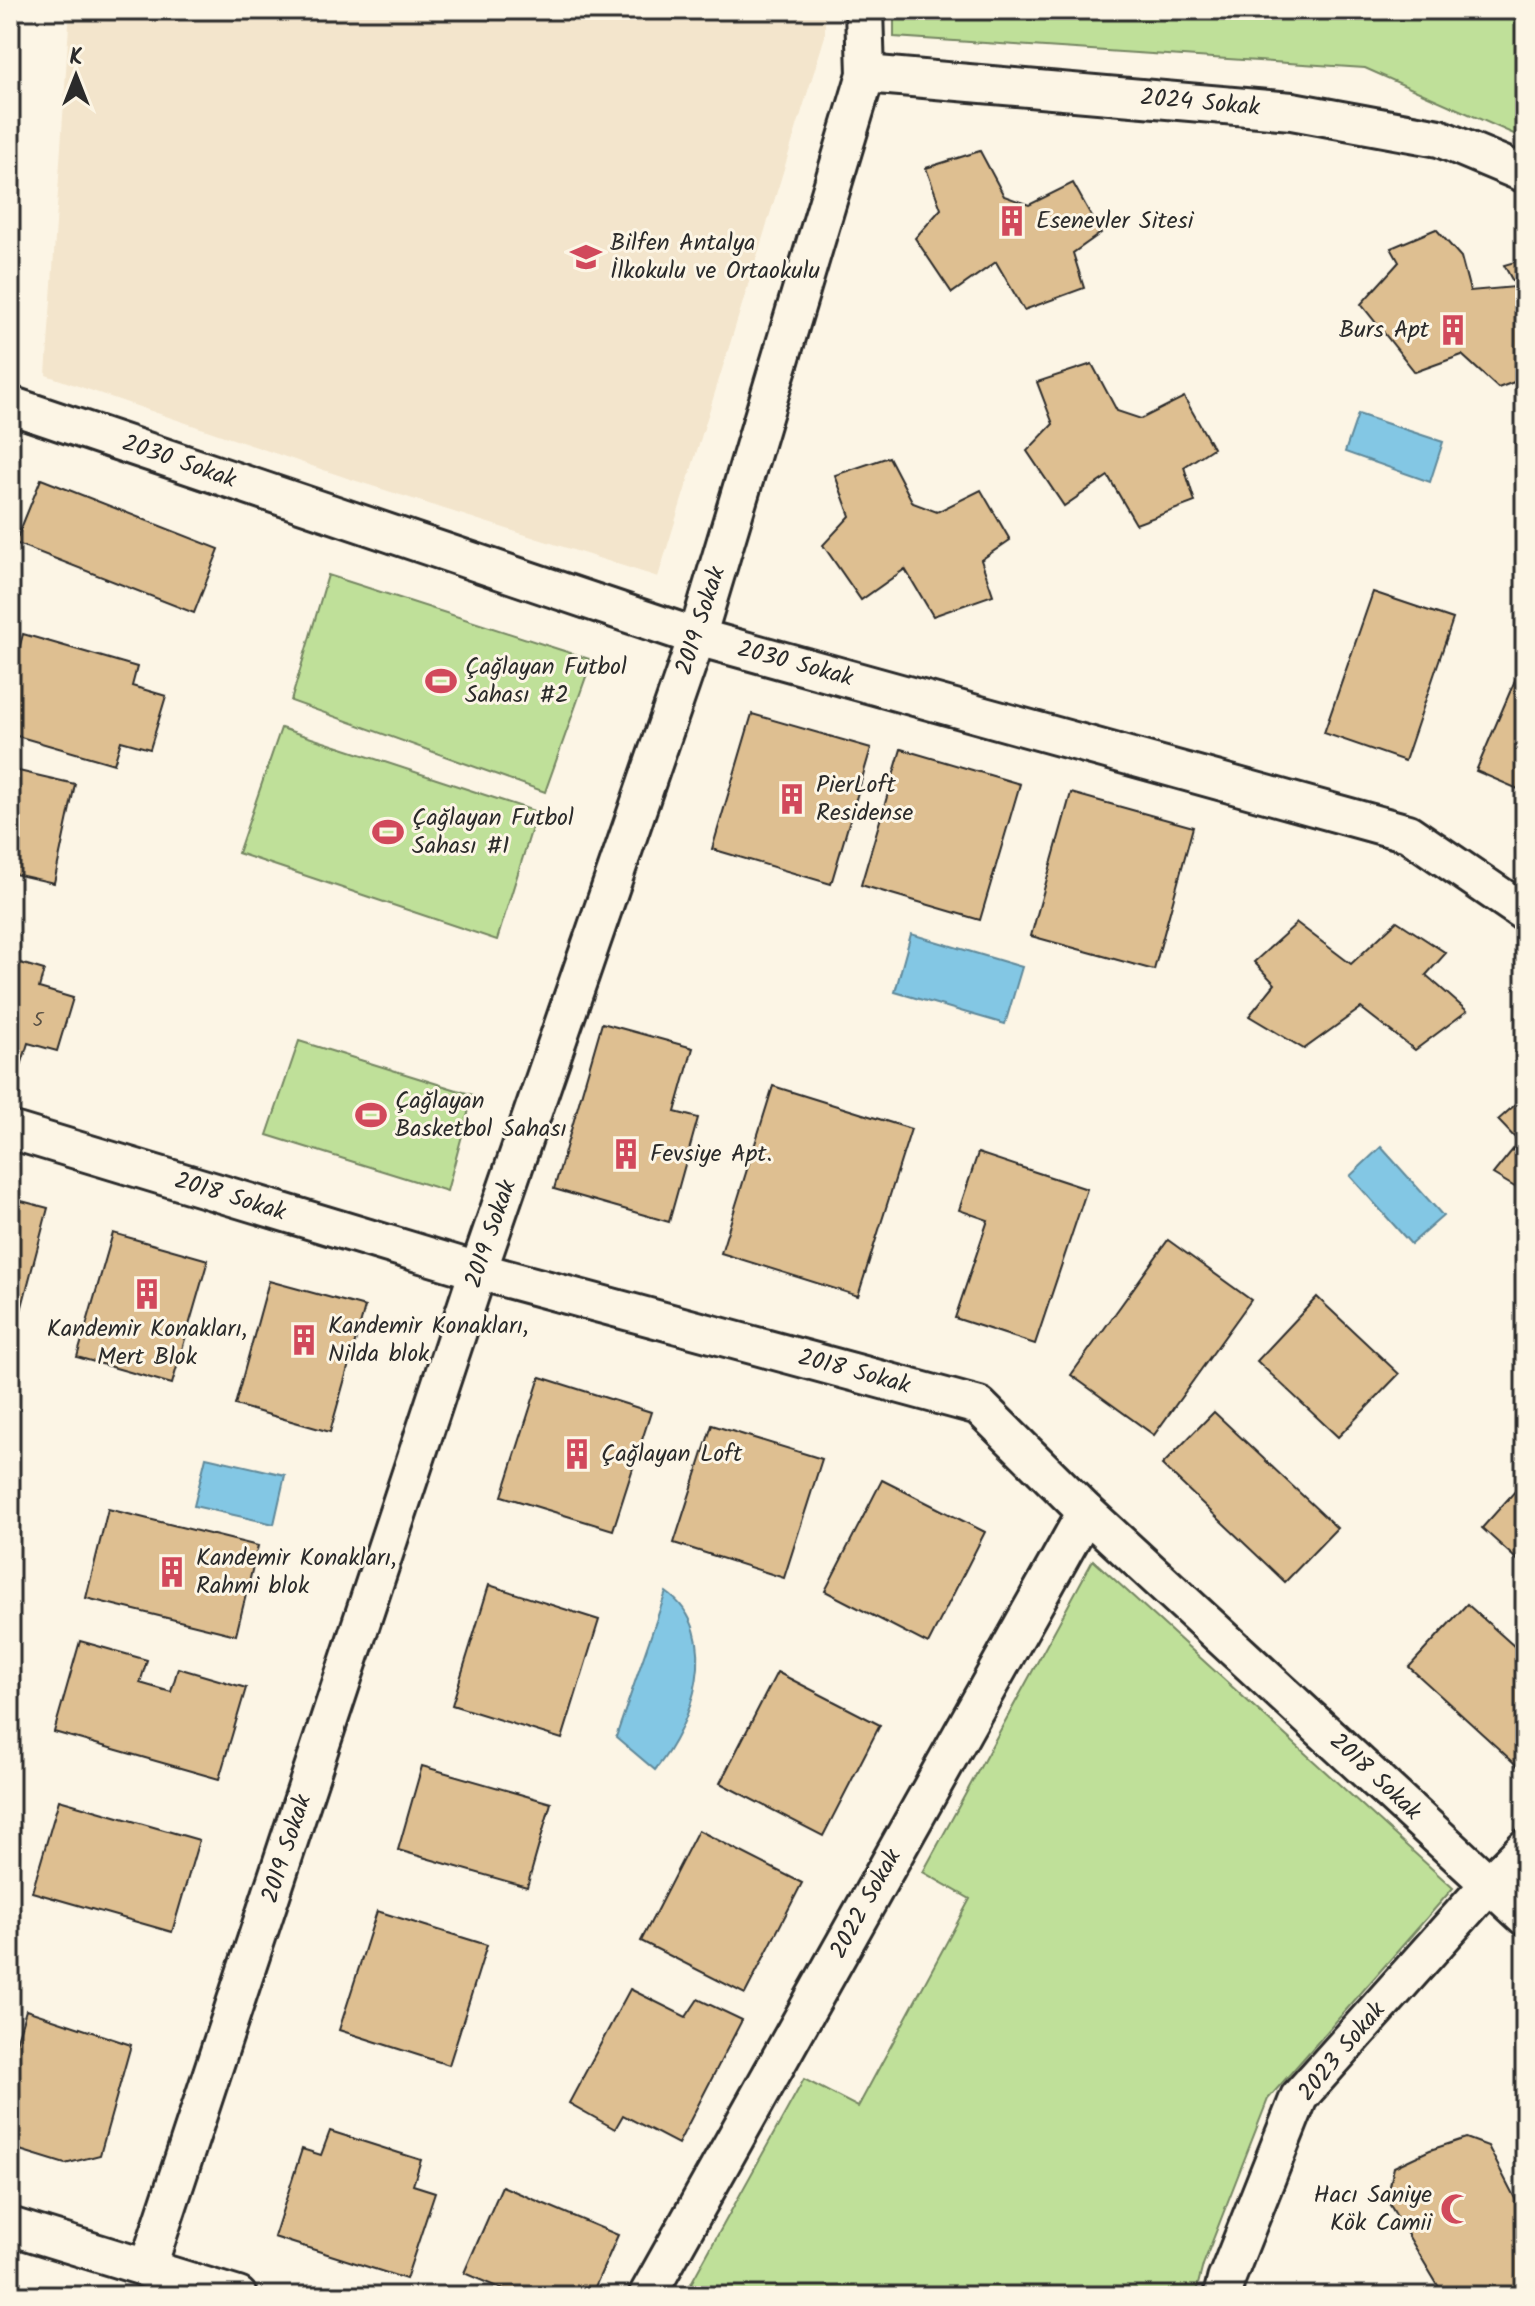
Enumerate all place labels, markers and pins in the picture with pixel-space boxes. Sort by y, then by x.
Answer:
place label: Esenevler Sitesi [1036,202,1195,241]
building icon: Esenevler Sitesi [995,204,1029,238]
place label: Bilfen Antalya İlkokulu ve Ortaokulu [610,224,821,291]
school or university icon: Bilfen Antalya İlkokulu ve Ortaokulu [569,240,603,274]
place label: Burs Apt [1339,311,1430,350]
building icon: Burs Apt [1436,313,1470,347]
place label: Çağlayan Futbol Sahası #2 [465,648,627,715]
sports icon: Çağlayan Futbol Sahası #2 [424,664,458,698]
place label: PierLoft Residense [816,766,914,833]
building icon: PierLoft Residense [775,782,809,816]
place label: Çağlayan Futbol Sahası #1 [412,799,574,866]
sports icon: Çağlayan Futbol Sahası #1 [371,815,405,849]
place label: Çağlayan Basketbol Sahası [395,1082,567,1149]
sports icon: Çağlayan Basketbol Sahası [354,1098,388,1132]
place label: Fevsiye Apt. [650,1135,772,1174]
building icon: Fevsiye Apt. [609,1137,643,1171]
building icon: Kandemir Konakları, Mert Blok [130,1277,164,1311]
place label: Kandemir Konakları, Nilda blok [328,1307,529,1374]
place label: Kandemir Konakları, Mert Blok [47,1310,247,1377]
building icon: Kandemir Konakları, Nilda blok [287,1323,321,1357]
place label: Çağlayan Loft [601,1435,743,1474]
building icon: Çağlayan Loft [560,1437,594,1471]
place label: Kandemir Konakları, Rahmi blok [196,1539,397,1606]
building icon: Kandemir Konakları, Rahmi blok [155,1555,189,1589]
place label: Hacı Saniye Kök Camii [1314,2176,1433,2243]
mosque icon: Hacı Saniye Kök Camii [1439,2192,1473,2226]

